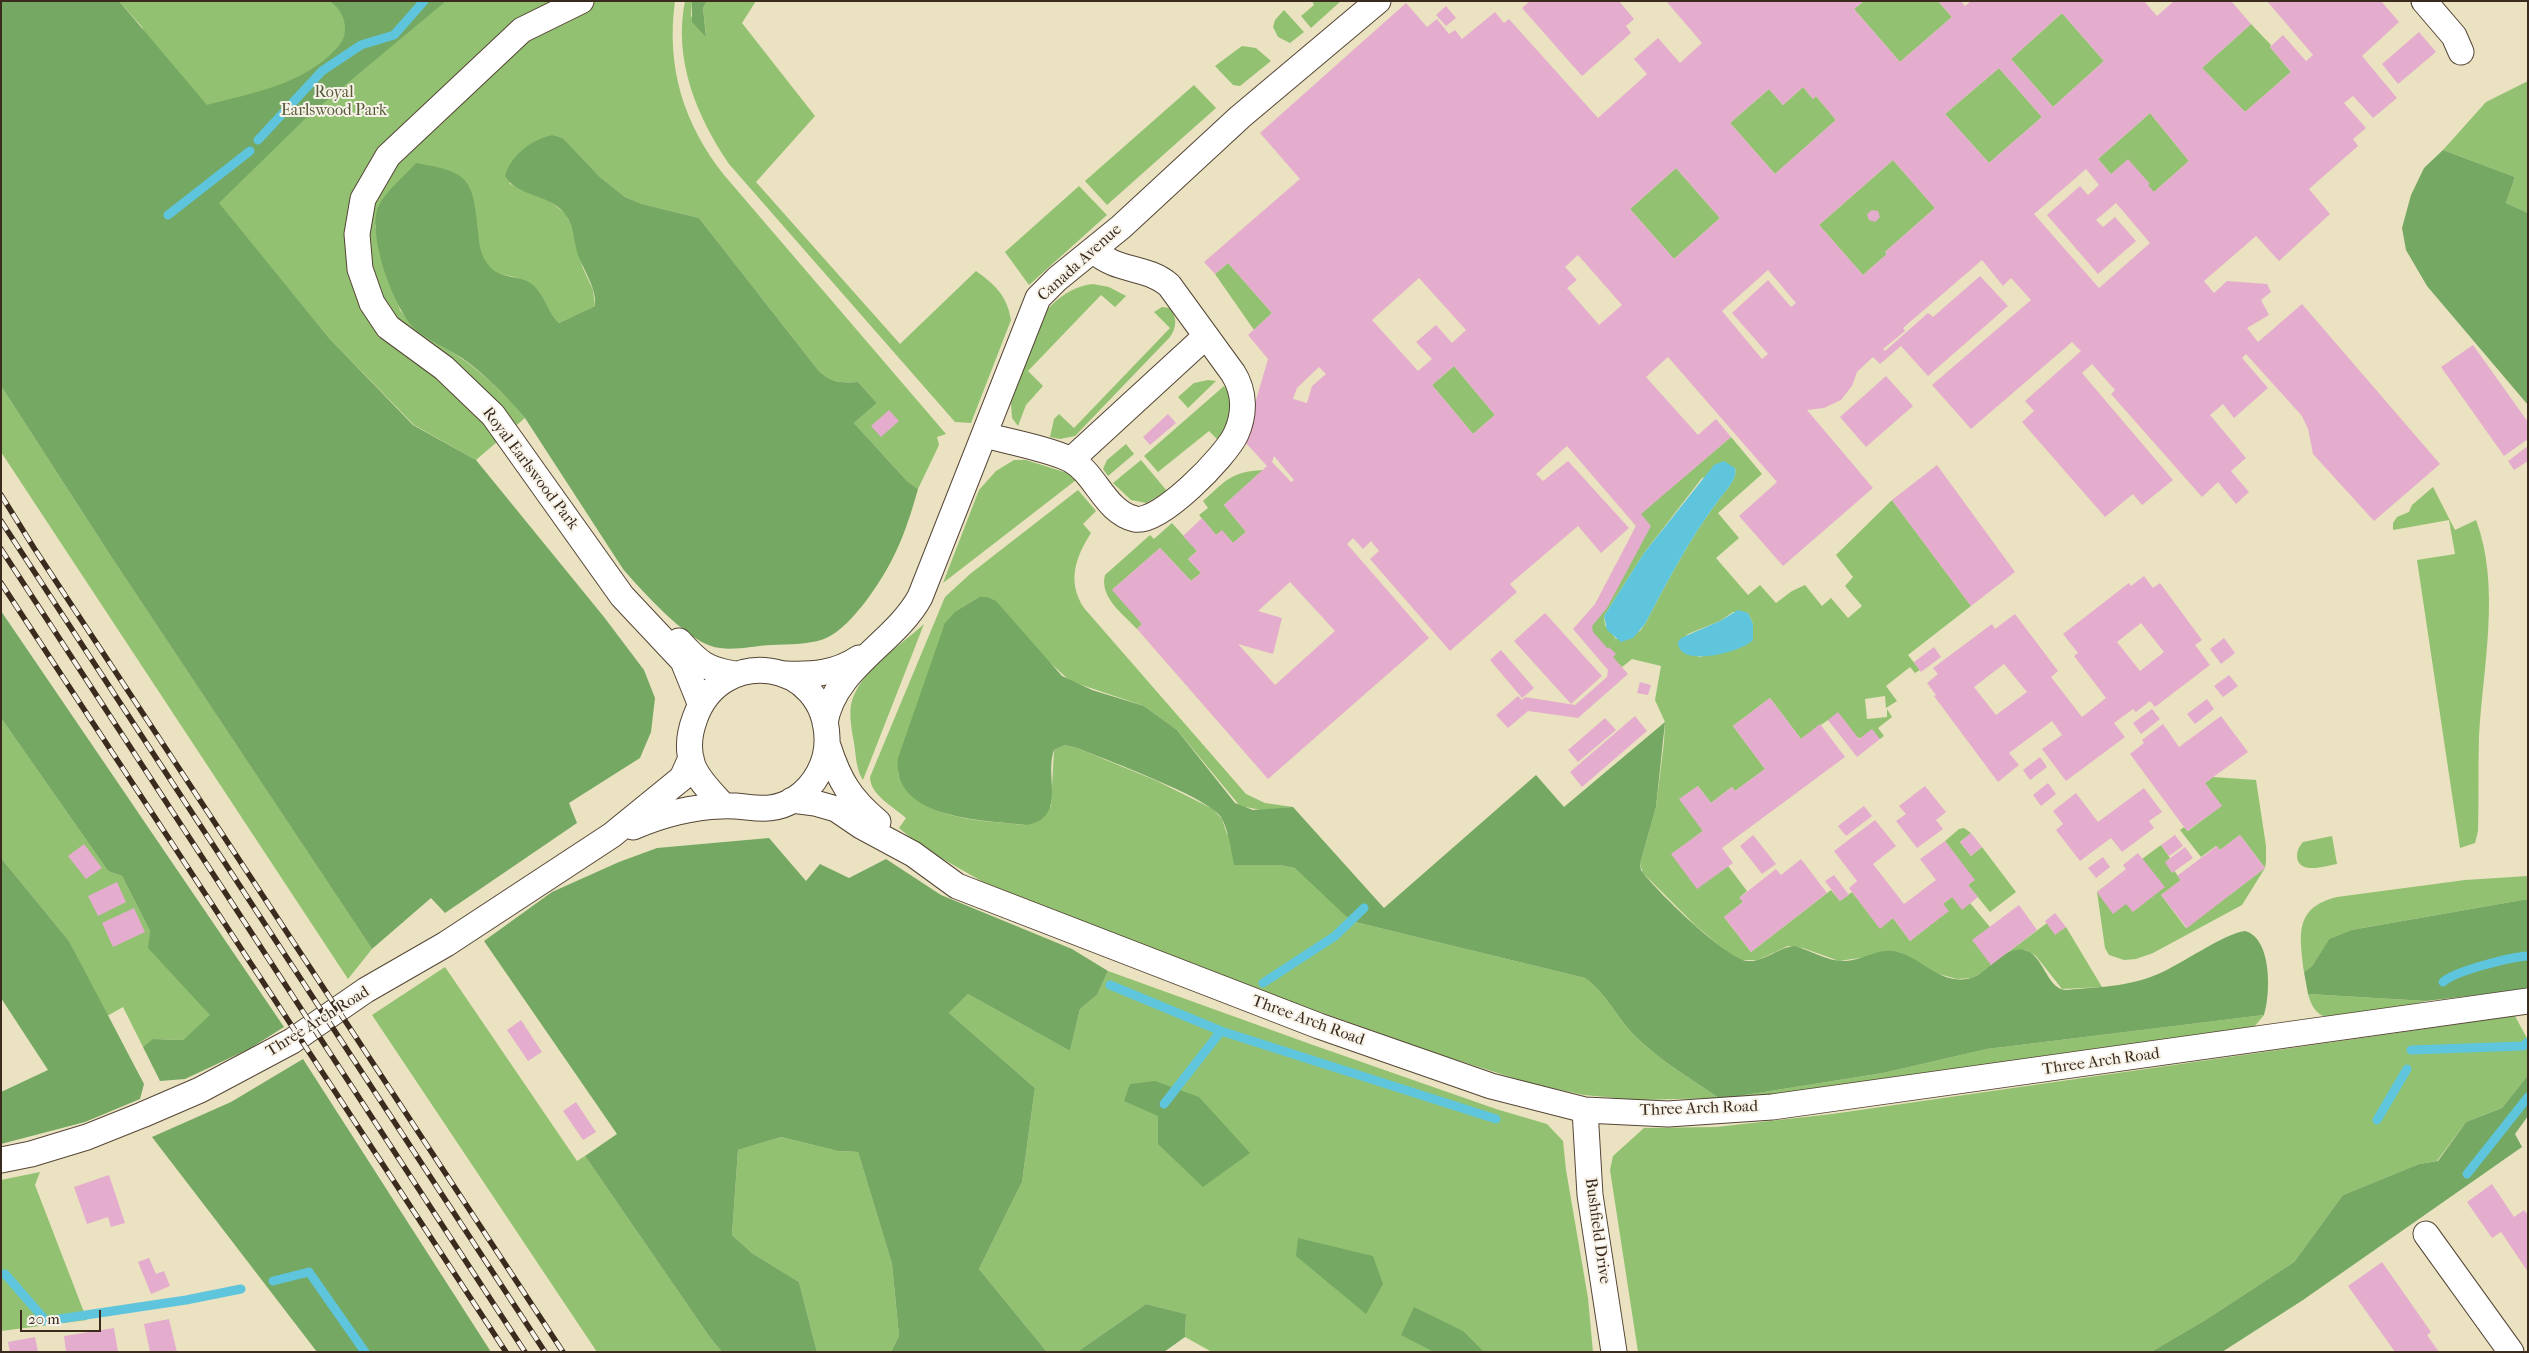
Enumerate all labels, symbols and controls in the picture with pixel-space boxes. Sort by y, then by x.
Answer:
park label: Royal Earlswood Park [281,83,387,121]
street label: Canada Avenue [1034,220,1126,306]
street label: Royal Earlswood Park [478,404,582,534]
street label: Three Arch Road [263,983,373,1061]
street label: Three Arch Road [1249,992,1367,1050]
street label: Three Arch Road [2041,1044,2161,1080]
street label: Three Arch Road [1640,1097,1758,1121]
street label: Bushfield Drive [1580,1177,1614,1285]
scale bar [22,1300,104,1332]
text: 20 m [28,1310,60,1328]

